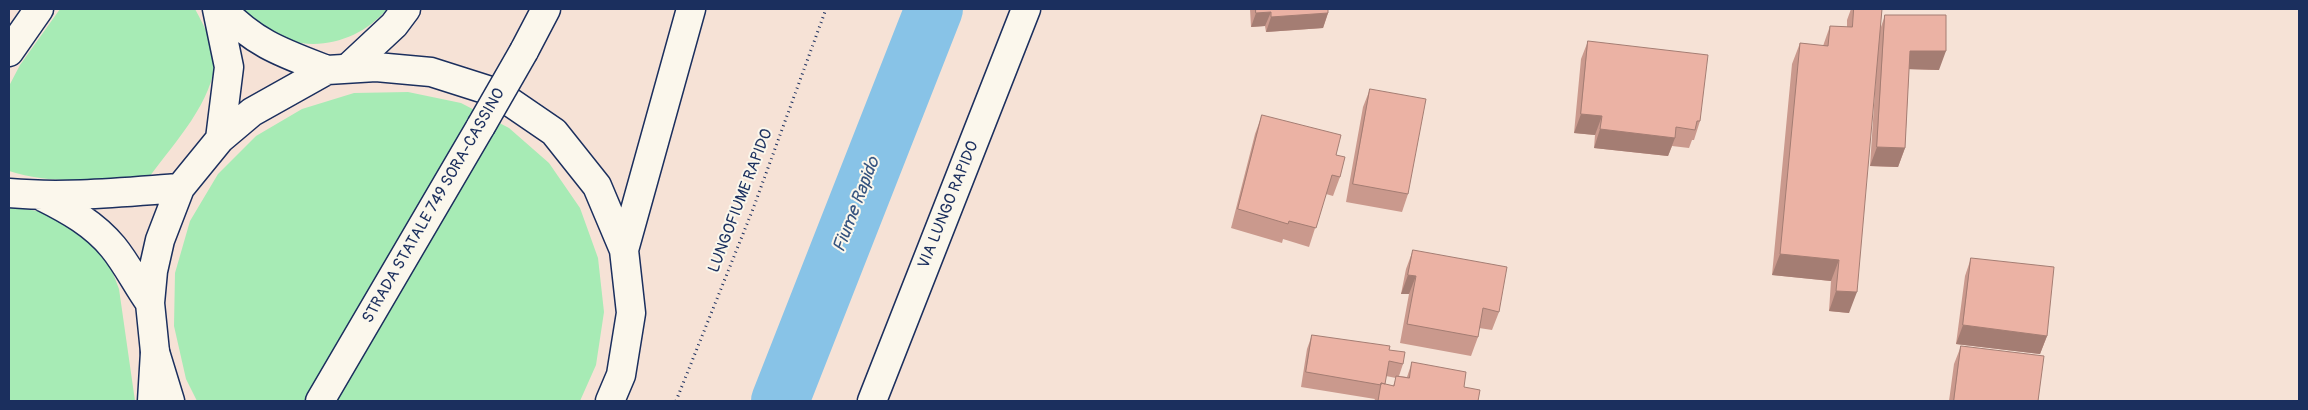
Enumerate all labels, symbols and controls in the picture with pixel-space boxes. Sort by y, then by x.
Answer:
street label: STRADA STATALE 749 SORA-CASSINO [359,85,509,327]
street label: LUNGOFIUME RAPIDO [705,126,777,276]
street label: VIA LUNGO RAPIDO [915,138,983,272]
water label: Fiume Rapido [829,154,885,256]

